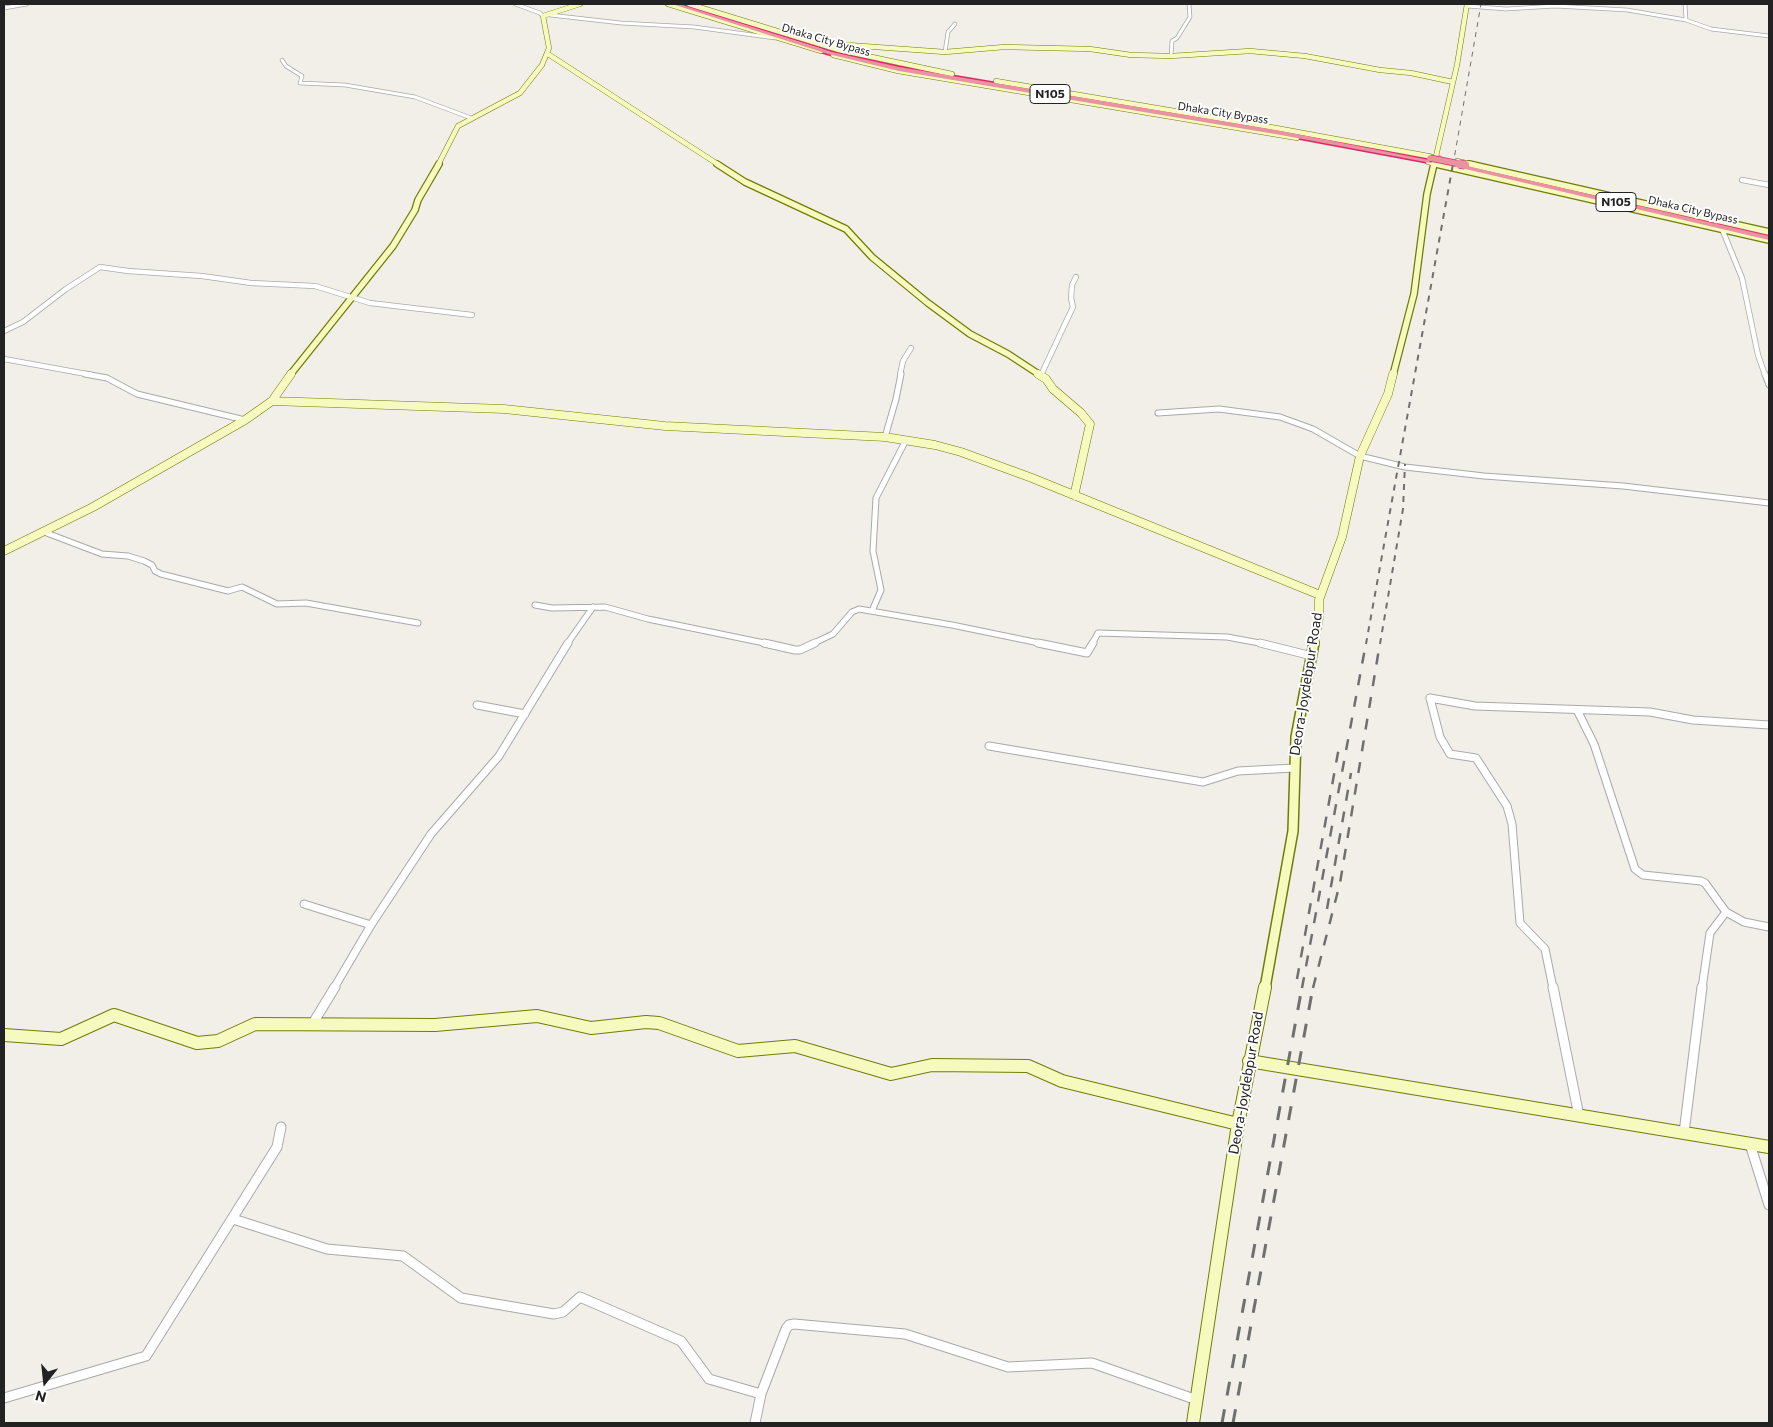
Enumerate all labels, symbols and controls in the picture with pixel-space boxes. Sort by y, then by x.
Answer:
street label: Dhaka City Bypass [780,21,872,59]
road number: N105 [1030,85,1070,104]
street label: Dhaka City Bypass [1177,99,1269,127]
road number: N105 [1596,192,1636,212]
street label: Dhaka City Bypass [1647,193,1739,227]
street label: Deora-Joydebpur Road [1286,611,1326,757]
street label: Deora-Joydebpur Road [1225,1010,1267,1156]
north arrow [20,1357,70,1407]
text: N [33,1387,48,1407]

